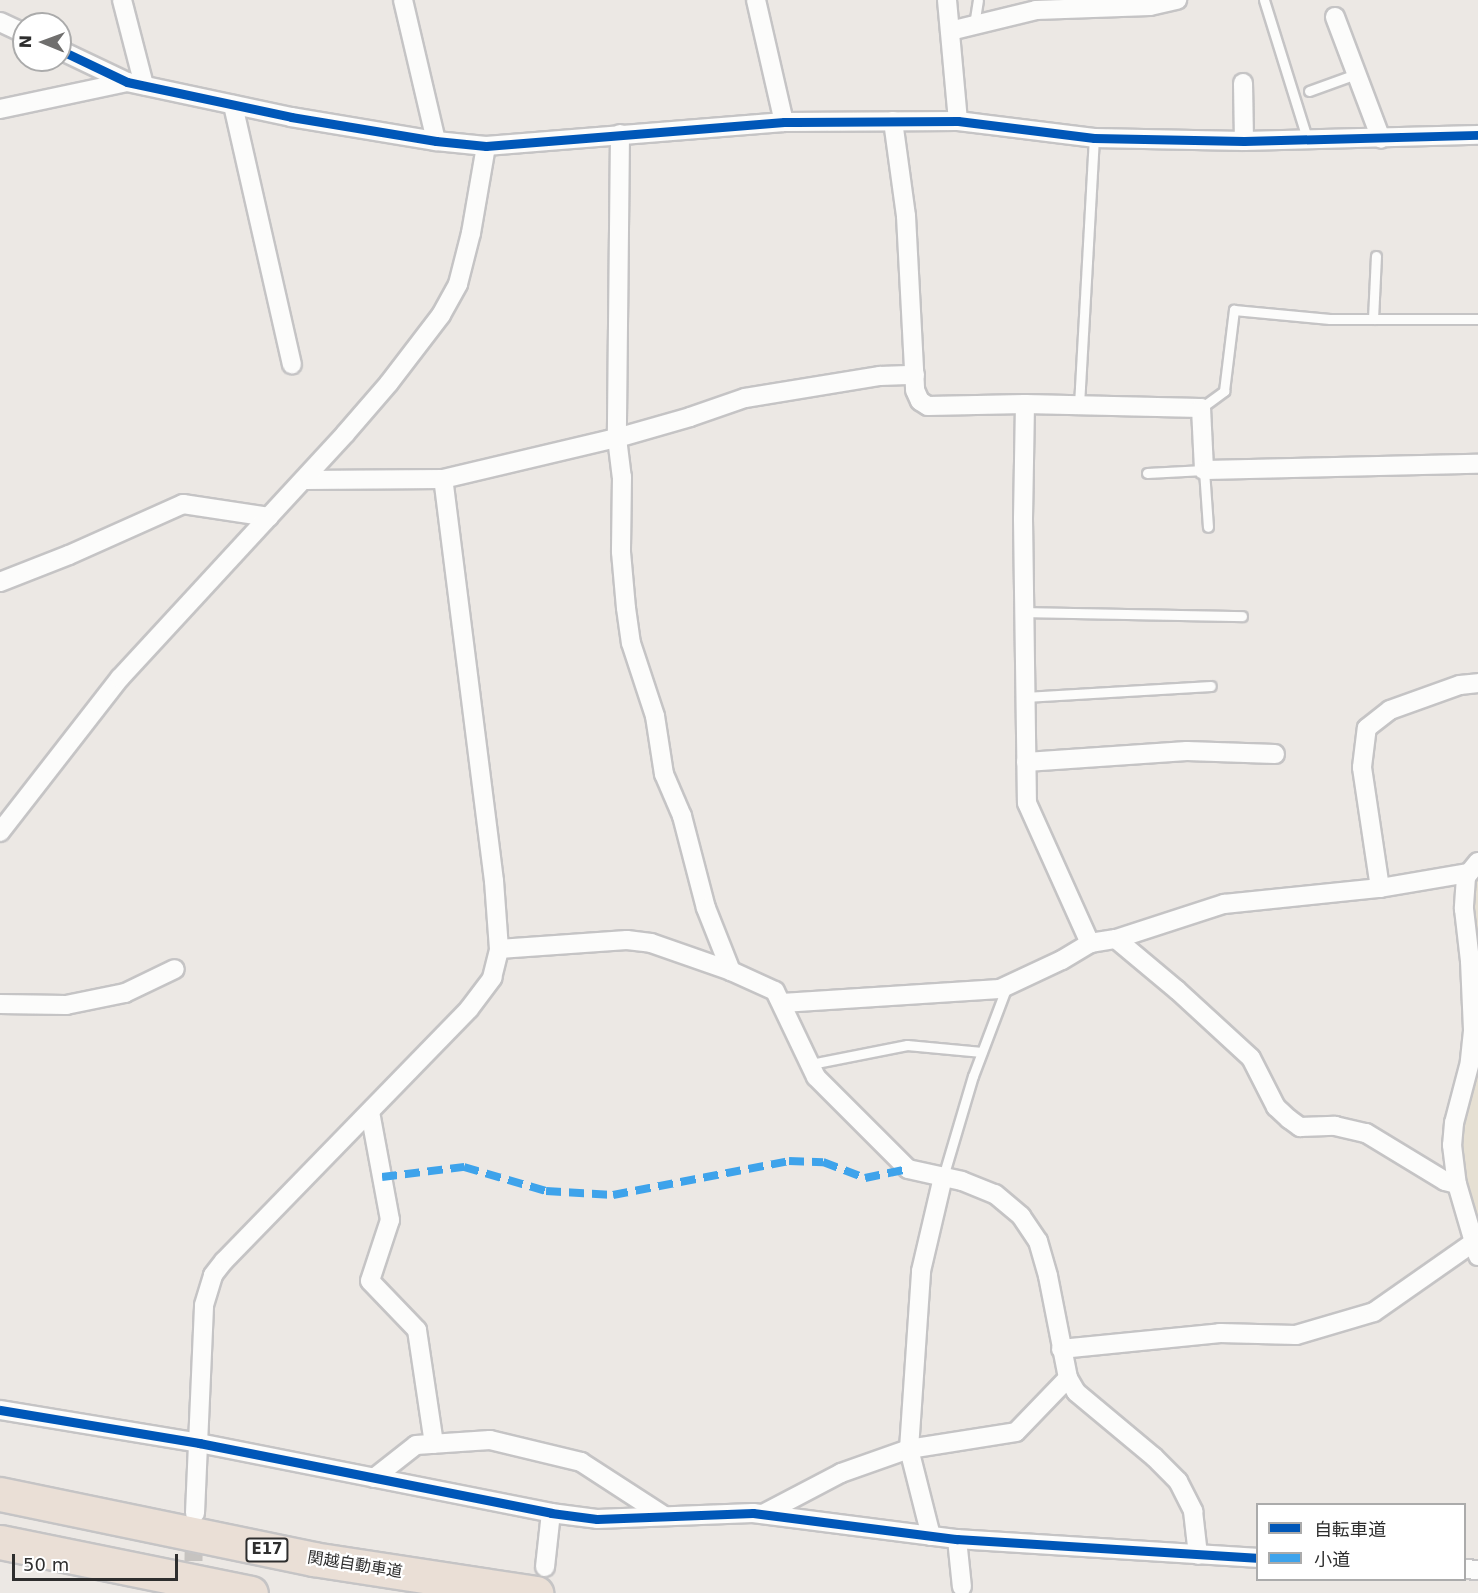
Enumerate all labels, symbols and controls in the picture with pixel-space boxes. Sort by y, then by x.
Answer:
north arrow [12,12,72,72]
text: N [16,35,35,49]
legend [1256,1503,1466,1581]
text: 自転車道 [1314,1519,1386,1540]
road number: E17 [244,1538,290,1562]
scale bar [15,1542,182,1580]
street label: 関越自動車道 [306,1548,404,1582]
text: 小道 [1314,1549,1350,1570]
text: 50 m [23,1554,69,1575]

